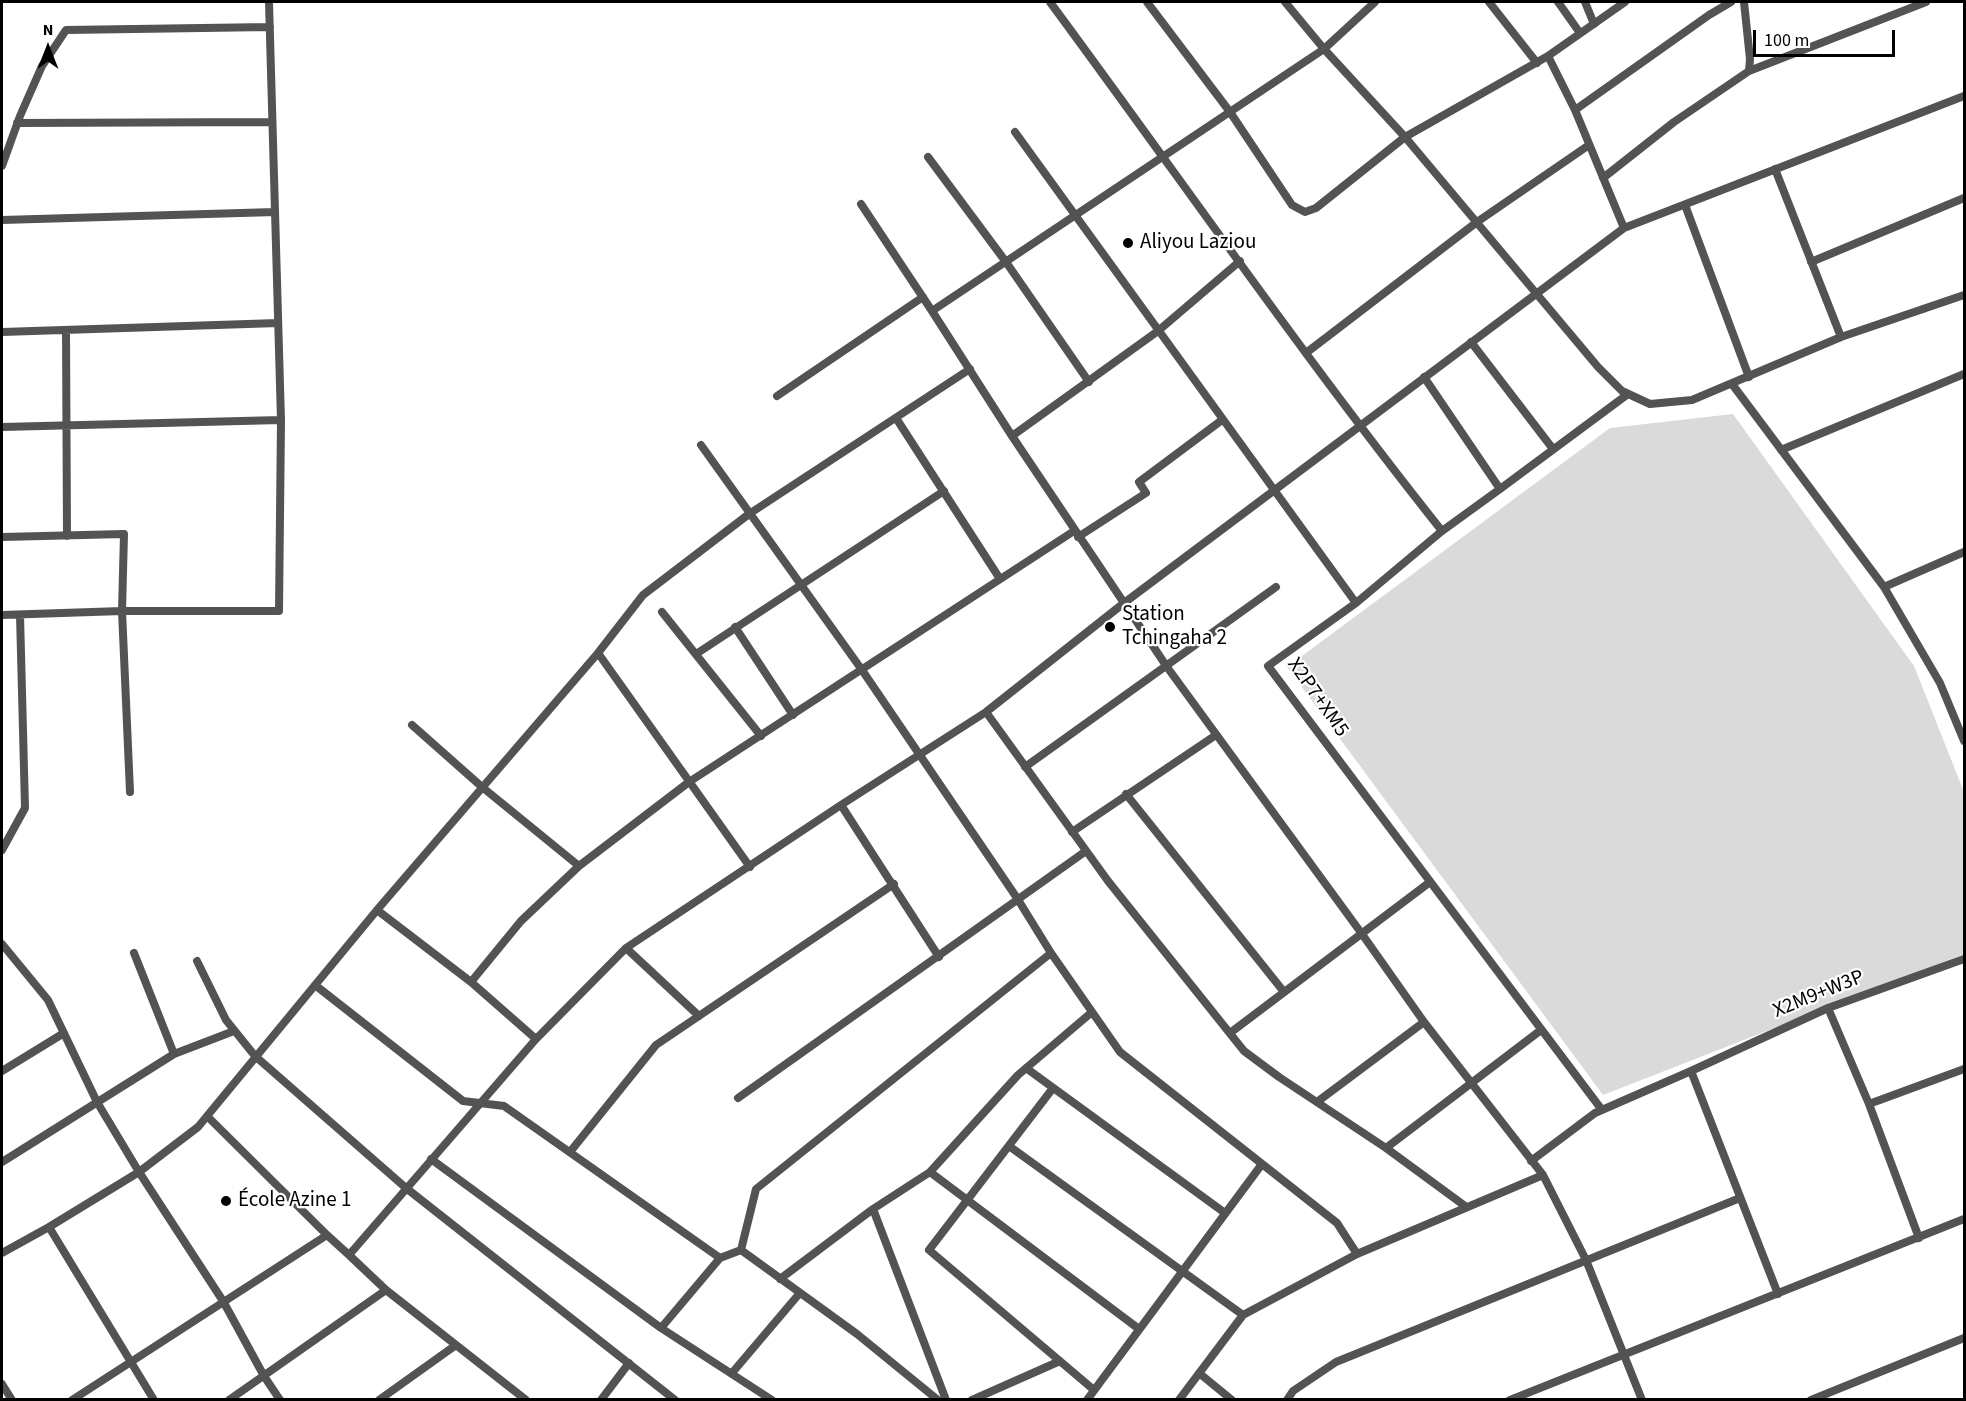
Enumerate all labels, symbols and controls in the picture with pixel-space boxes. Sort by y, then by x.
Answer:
north arrow [18,18,78,78]
scale bar [1756,18,1898,56]
text: N [43,19,53,41]
text: 100 m [1764,28,1809,53]
place label: Aliyou Laziou [1140,230,1256,256]
marker: Aliyou Laziou [1121,236,1135,250]
place label: Station Tchingaha 2 [1122,602,1227,652]
marker: Station Tchingaha 2 [1103,620,1117,634]
street label: X2P7+XM5 [1281,654,1353,742]
street label: X2M9+W3P [1770,965,1868,1025]
place label: École Azine 1 [238,1188,351,1214]
marker: École Azine 1 [219,1194,233,1208]

